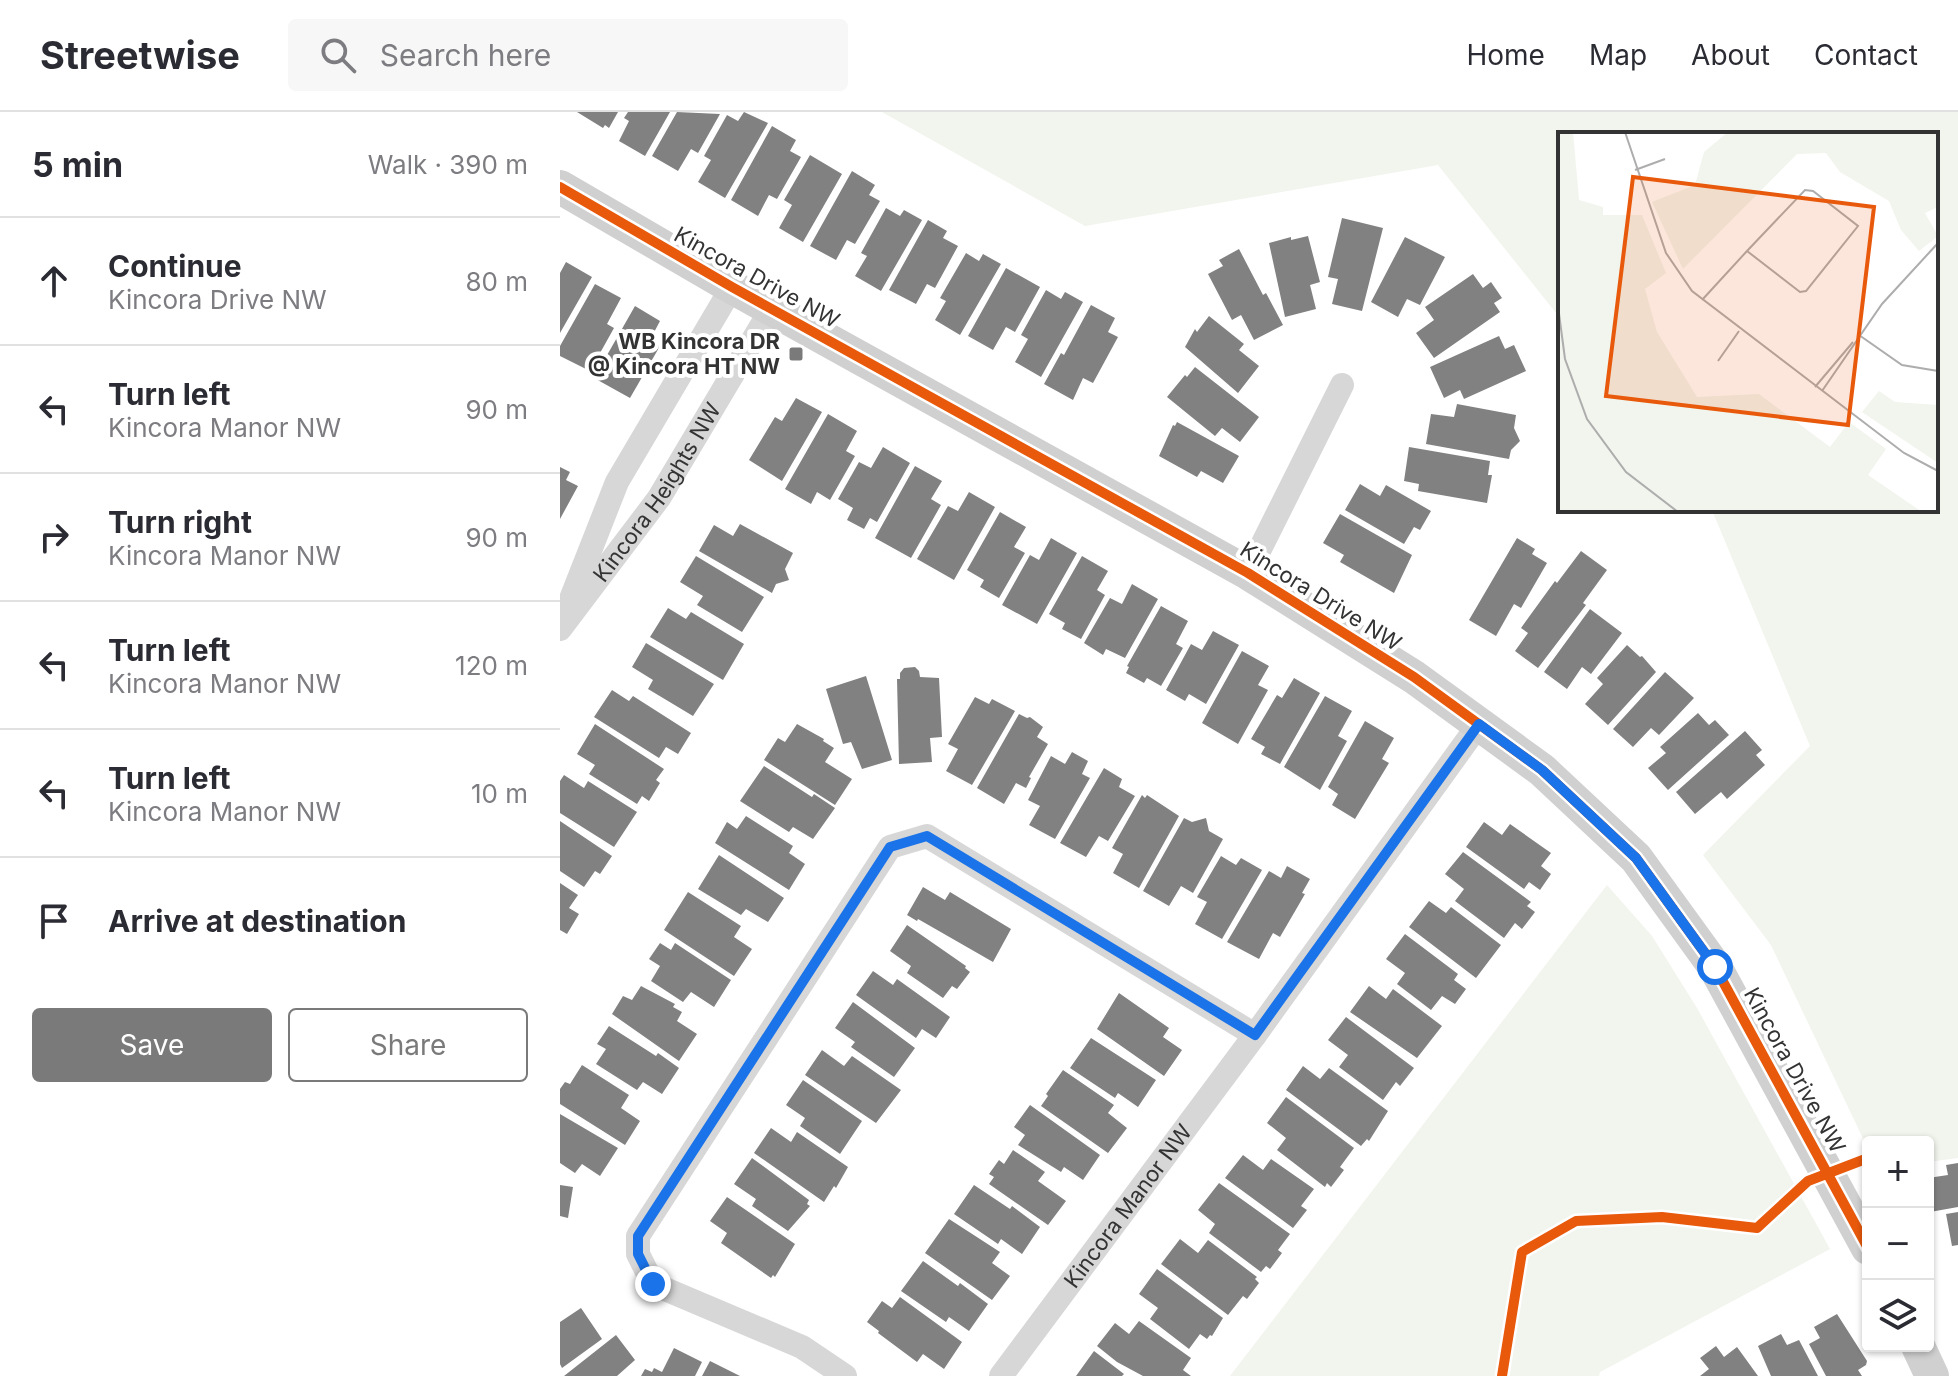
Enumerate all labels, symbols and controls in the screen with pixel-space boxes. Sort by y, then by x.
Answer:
search box [288,19,848,91]
text: Streetwise [40,32,240,78]
icon: search [316,33,360,77]
text: Search here [380,37,551,73]
text: Home [1466,38,1545,72]
text: Map [1589,38,1647,72]
text: About [1691,38,1770,72]
text: Contact [1814,38,1918,72]
inset map [1558,132,1938,512]
text: 5 min [32,144,123,185]
text: Walk · 390 m [368,149,528,180]
street label: Kincora Drive NW [670,221,845,333]
text: Continue [108,248,242,284]
icon: ahead [32,259,76,303]
text: 80 m [465,266,528,297]
text: Kincora Drive NW [108,284,327,315]
place label: WB Kincora DR @ Kincora HT NW [588,328,780,379]
marker: WB Kincora DR @ Kincora HT NW [787,345,805,363]
text: Turn left [108,376,230,412]
icon: left [32,387,76,431]
text: 90 m [465,394,528,425]
street label: Kincora Heights NW [588,398,726,587]
text: Kincora Manor NW [108,412,341,443]
text: Turn right [108,504,252,540]
icon: right [32,515,76,559]
text: 90 m [465,522,528,553]
street label: Kincora Drive NW [1236,536,1407,656]
text: Kincora Manor NW [108,540,341,571]
text: Turn left [108,632,230,668]
icon: left [32,643,76,687]
text: 120 m [455,650,528,681]
text: Kincora Manor NW [108,668,341,699]
text: Turn left [108,760,230,796]
icon: left [32,771,76,815]
text: 10 m [471,778,528,809]
text: Kincora Manor NW [108,796,341,827]
icon: arrive [32,899,76,943]
text: Arrive at destination [108,903,406,939]
route start [1697,949,1733,985]
street label: Kincora Drive NW [1739,983,1851,1158]
button: Save [32,1008,272,1082]
button: Share [288,1008,528,1082]
street label: Kincora Manor NW [1058,1119,1197,1293]
map controls [1862,1136,1934,1352]
button: + [1862,1136,1934,1208]
button: − [1862,1208,1934,1280]
route end [635,1266,671,1302]
button: layers [1862,1280,1934,1352]

